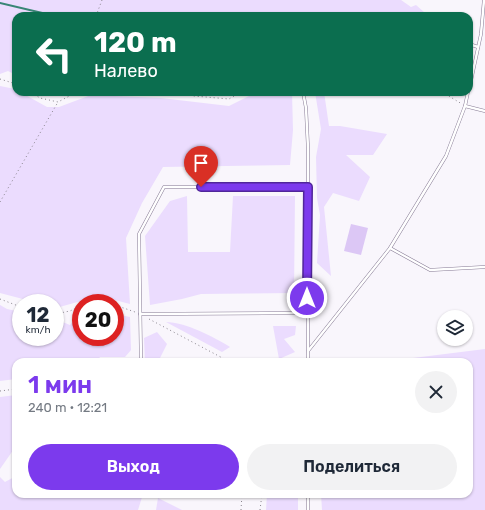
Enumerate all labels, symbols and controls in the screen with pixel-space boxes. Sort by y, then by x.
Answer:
text: 120 m [94,26,177,59]
icon: left [28,28,80,80]
text: Налево [94,60,158,82]
pin [184,146,218,187]
icon: arrive [190,152,212,174]
position arrow [286,277,328,319]
speed limit sign: 20 [72,294,124,346]
text: 12 [27,303,49,327]
map controls [437,310,473,346]
button: layers [437,310,473,346]
text: km/h [26,324,50,336]
text: 1 мин [28,371,92,399]
button: close [415,371,457,413]
text: 240 m · 12:21 [28,400,107,415]
button: Выход [28,444,239,490]
button: Поделиться [247,444,457,490]

